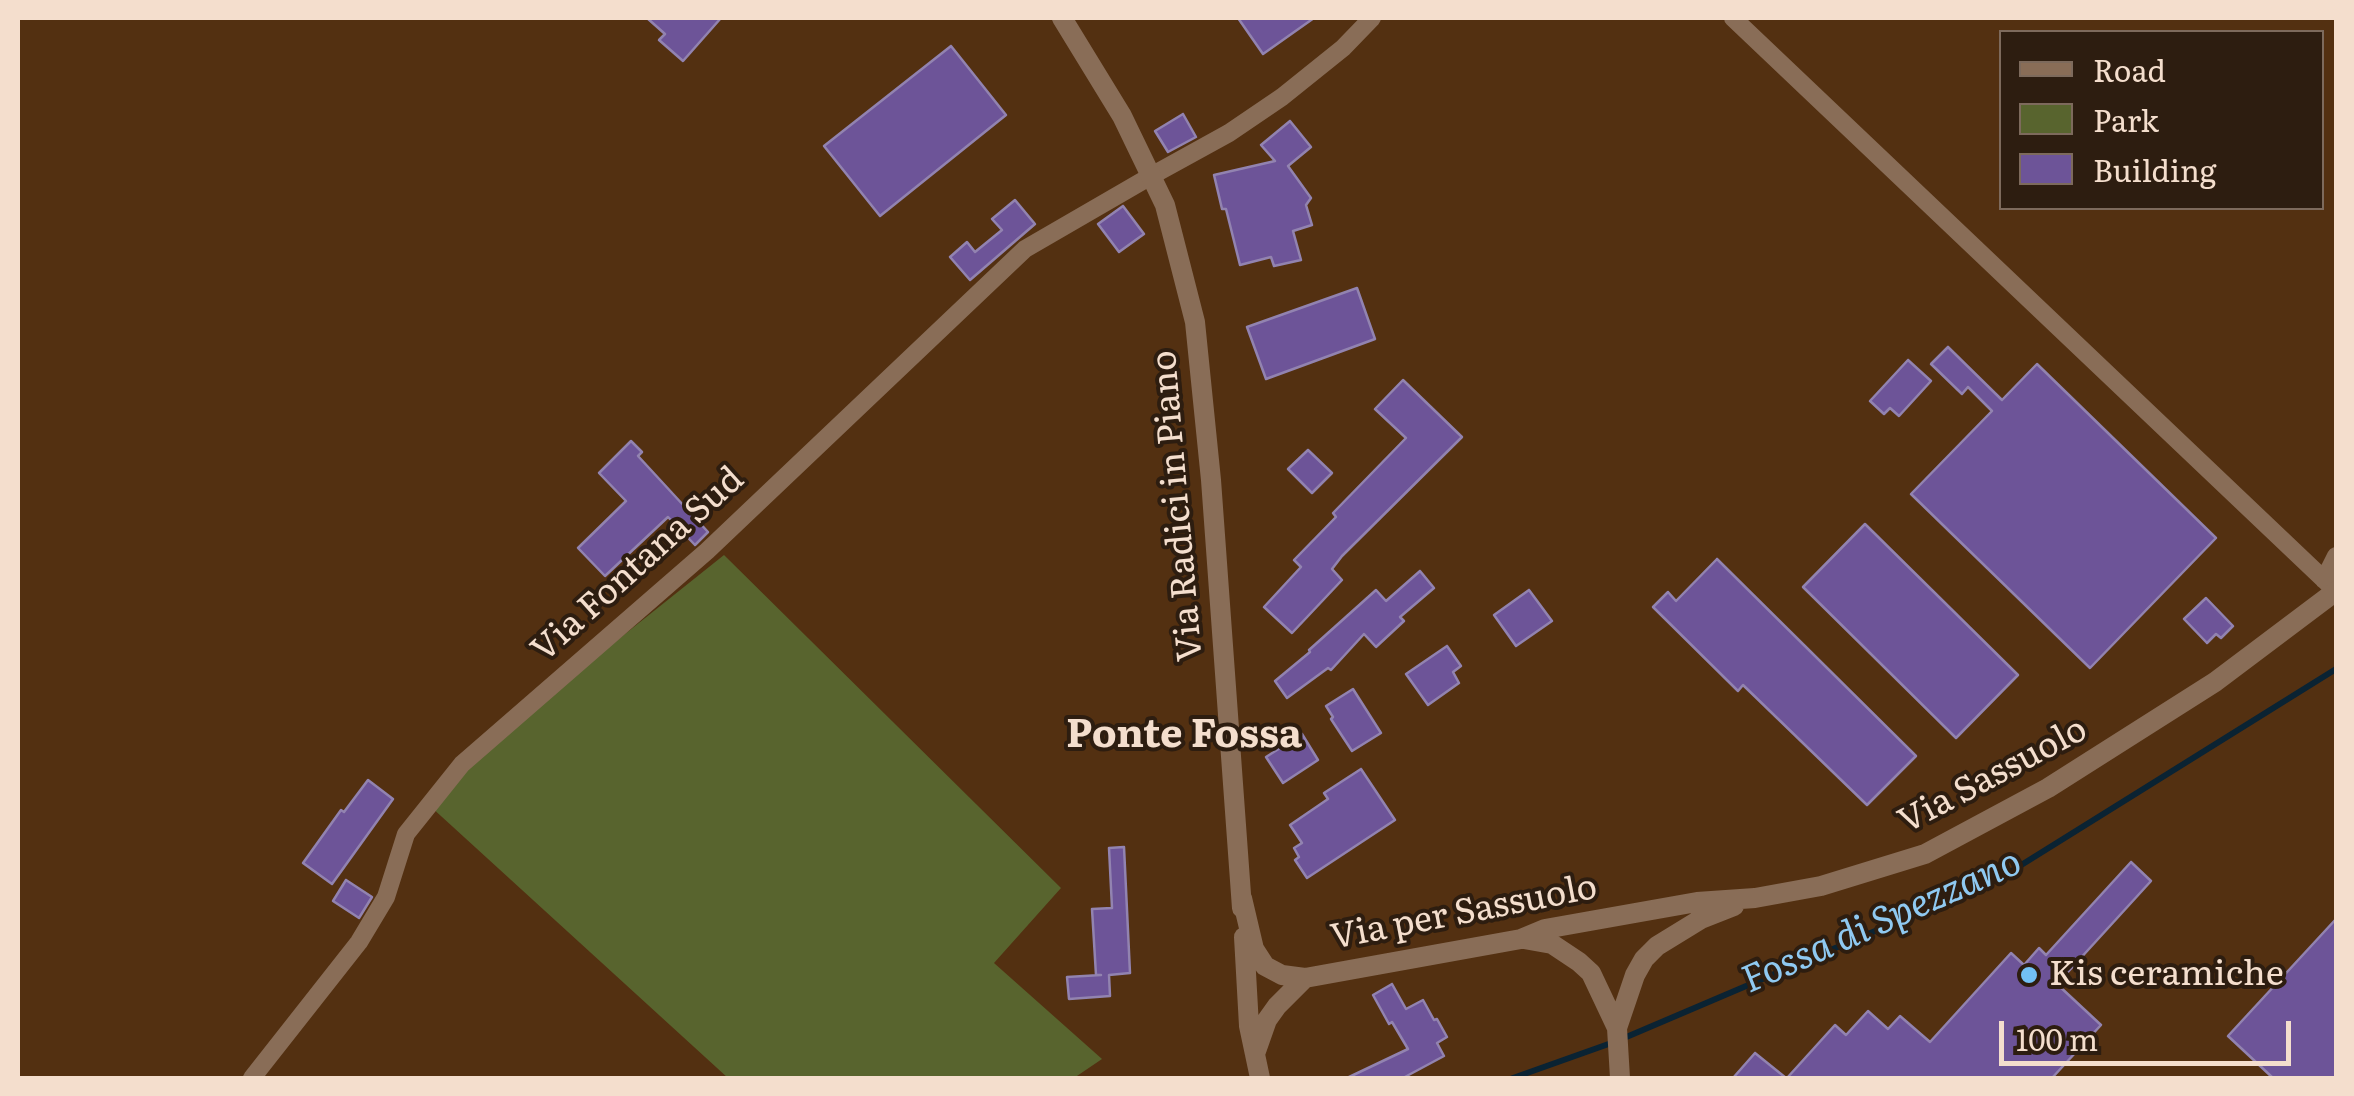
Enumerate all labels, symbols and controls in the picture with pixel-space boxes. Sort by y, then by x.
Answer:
legend [1999,30,2324,210]
text: Road [2093,47,2166,91]
text: Park [2093,97,2159,141]
text: Building [2093,147,2217,191]
street label: Via Radici in Piano [1143,349,1213,663]
street label: Via Fontana Sud [523,459,753,671]
street label: Via Sassuolo [1892,709,2094,843]
district label: Ponte Fossa [1066,711,1302,759]
water label: Fossa di Spezzano [1735,840,2029,1004]
street label: Via per Sassuolo [1327,867,1601,959]
place label: Kis ceramiche [2049,954,2284,996]
marker: Kis ceramiche [2018,964,2040,986]
scale bar [2004,1001,2296,1063]
text: 100 m [2016,1016,2098,1060]

